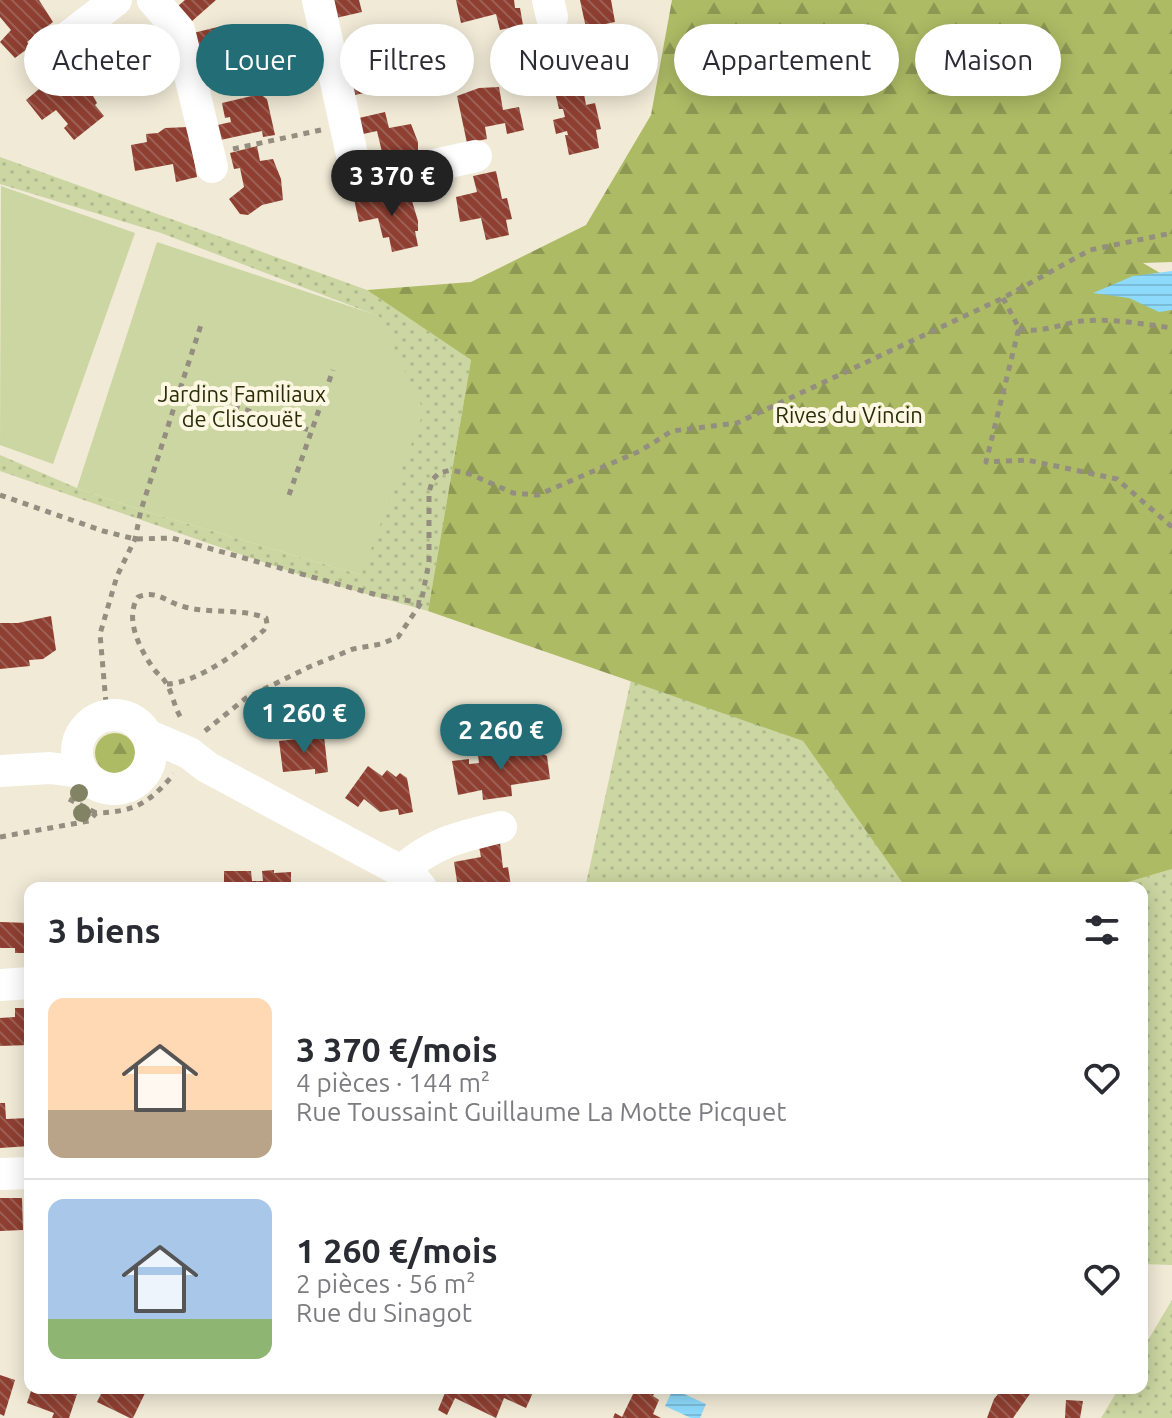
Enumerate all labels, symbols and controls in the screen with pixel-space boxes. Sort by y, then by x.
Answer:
chip: Acheter [24,24,180,96]
chip: Louer [196,24,324,96]
chip: Filtres [340,24,474,96]
chip: Nouveau [490,24,658,96]
chip: Appartement [674,24,899,96]
chip: Maison [915,24,1061,96]
pin: 3 370 € [318,150,466,218]
text: 3 370 € [349,161,435,190]
park label: Jardins Familiaux de Cliscouët [158,381,326,431]
park label: Rives du Vincin [775,402,923,427]
pin: 1 260 € [230,687,378,755]
text: 1 260 € [261,698,347,727]
pin: 2 260 € [427,704,575,772]
text: 2 260 € [458,715,544,744]
icon: filters [1080,908,1124,952]
text: 3 biens [48,911,161,949]
icon: home [112,1030,208,1126]
text: 3 370 €/mois [296,1030,498,1068]
icon: heart [1080,1056,1124,1100]
text: 4 pièces · 144 m² [296,1068,490,1097]
text: Rue Toussaint Guillaume La Motte Picquet [296,1097,787,1126]
icon: home [112,1231,208,1327]
text: 1 260 €/mois [296,1231,498,1269]
icon: heart [1080,1257,1124,1301]
text: 2 pièces · 56 m² [296,1269,476,1298]
text: Rue du Sinagot [296,1298,472,1327]

